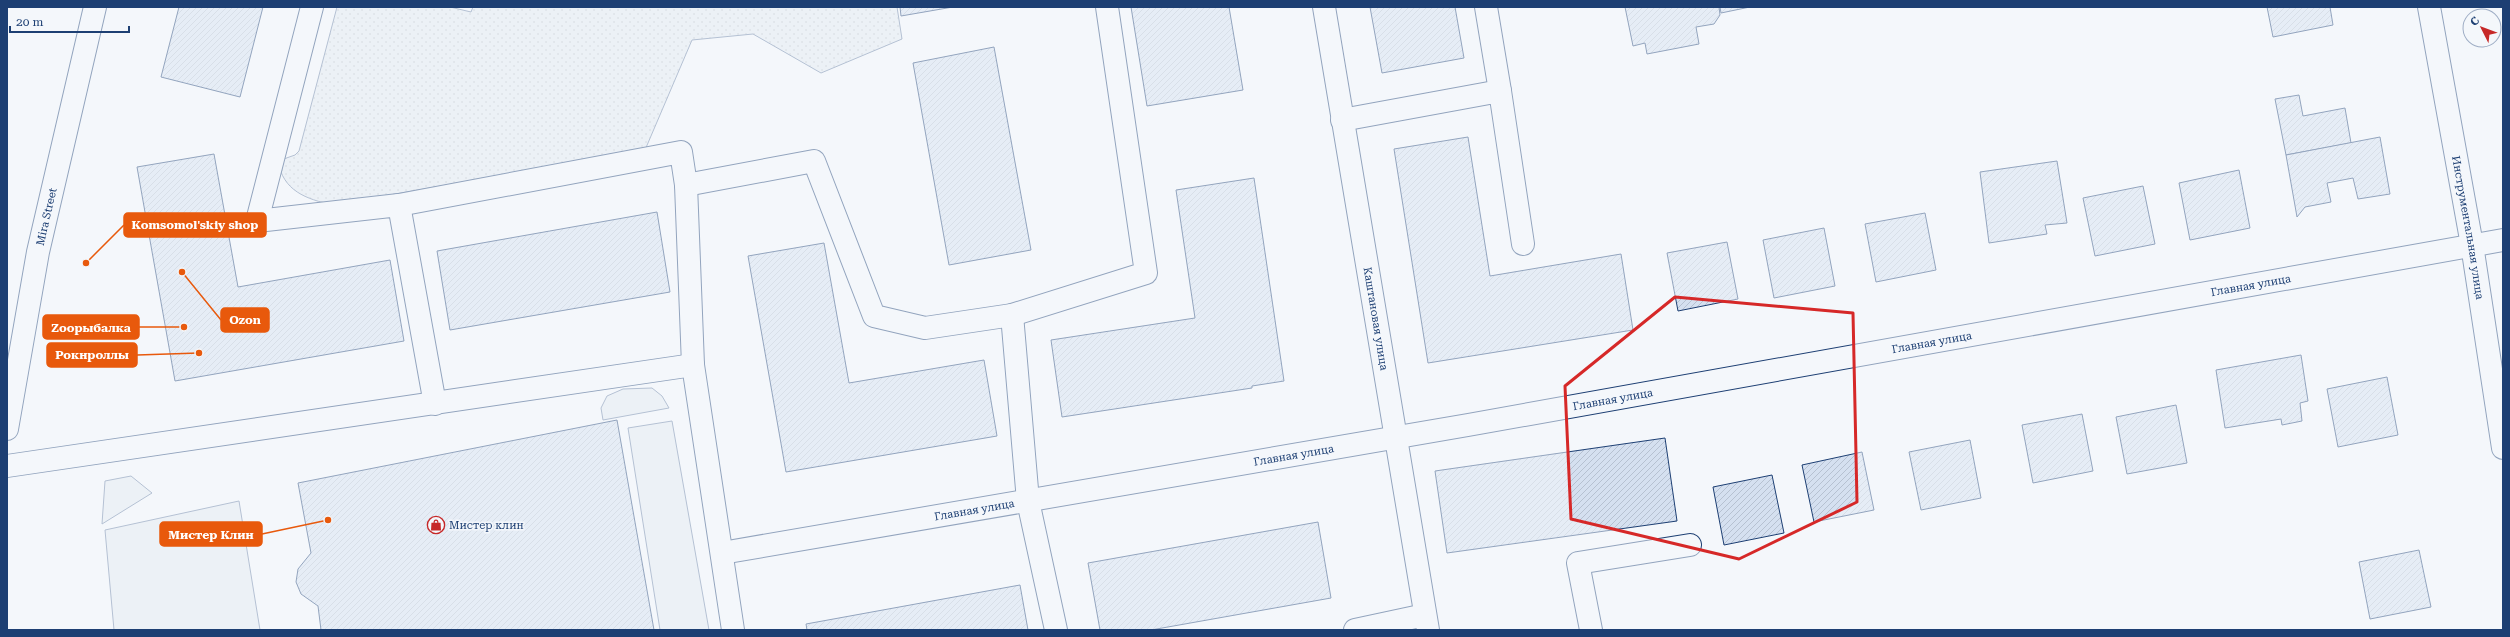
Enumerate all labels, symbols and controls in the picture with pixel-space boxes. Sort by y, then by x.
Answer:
scale bar [10,8,129,34]
north arrow [2462,8,2502,48]
text: С [2468,14,2483,29]
text: 20 m [16,15,43,29]
street label: Инструментальная улица [2449,155,2486,300]
street label: Mira Street [34,187,60,247]
callout: Komsomol'skiy shop [124,213,266,237]
text: Komsomol'skiy shop [132,218,258,232]
street label: Каштановая улица [1361,266,1391,371]
street label: Главная улица [2210,272,2292,299]
callout: Ozon [221,308,269,332]
text: Ozon [229,313,261,327]
callout: Zooрыбалка [43,315,139,339]
text: Zooрыбалка [51,321,131,335]
street label: Главная улица [1891,329,1973,356]
callout: Рокнроллы [47,343,137,367]
text: Рокнроллы [55,348,129,362]
street label: Главная улица [1572,386,1654,413]
street label: Главная улица [1253,442,1335,469]
street label: Главная улица [933,497,1015,523]
shop icon: Мистер клин [426,515,446,535]
place label: Мистер клин [449,519,524,532]
callout: Мистер Клин [160,522,262,546]
text: Мистер Клин [168,528,254,542]

